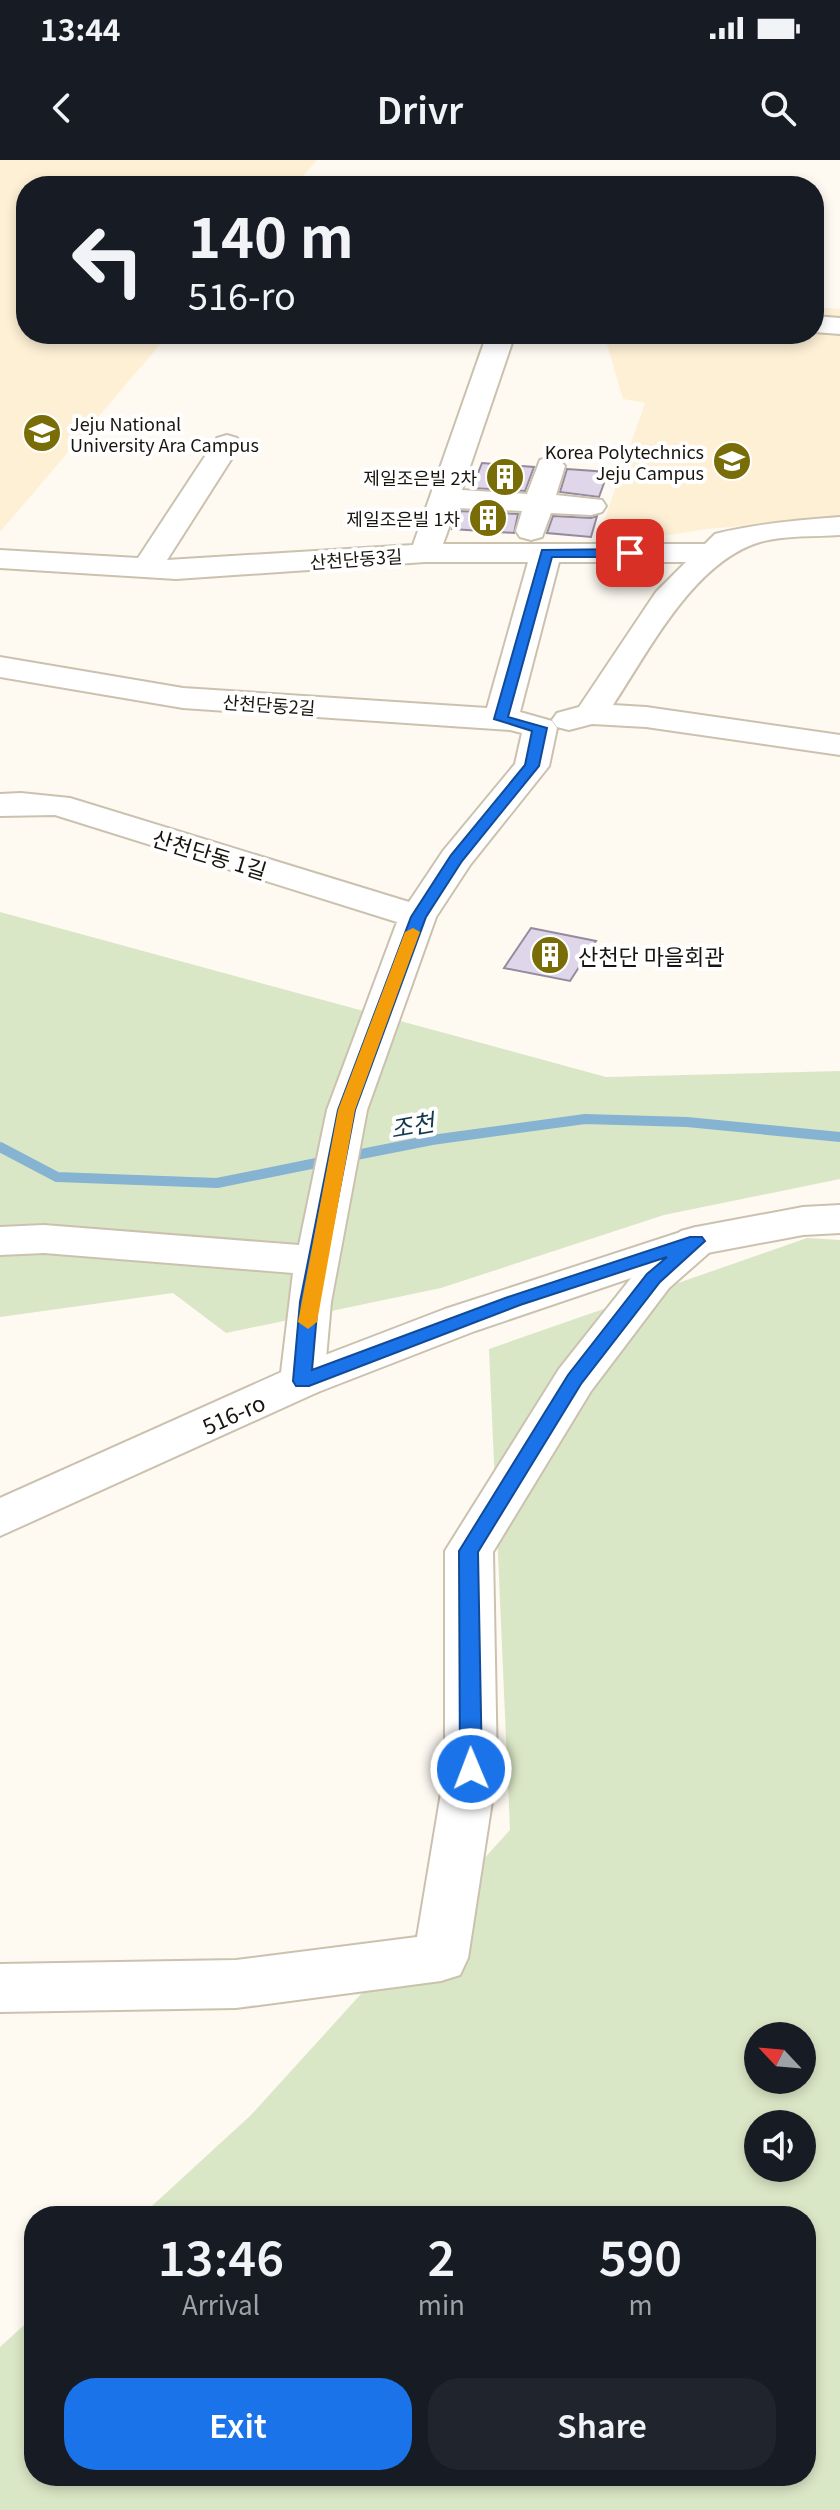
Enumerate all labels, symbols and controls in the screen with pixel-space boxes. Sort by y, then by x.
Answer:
text: 13:44 [40,6,121,50]
text: Drivr [377,82,463,134]
icon: back [40,86,84,130]
icon: search [756,86,800,130]
text: 140 m [188,193,354,274]
icon: left [56,208,160,312]
text: 516-ro [188,268,296,320]
place label: Jeju National University Ara Campus [70,410,259,457]
school or university icon: Jeju National University Ara Campus [21,412,63,454]
place label: Korea Polytechnics Jeju Campus [545,438,704,485]
school or university icon: Korea Polytechnics Jeju Campus [711,440,753,482]
building icon: 제일조은빌 2차 [484,456,526,498]
place label: 제일조은빌 2차 [364,464,477,490]
building icon: 제일조은빌 1차 [467,497,509,539]
place label: 제일조은빌 1차 [347,505,460,531]
pin [596,519,664,587]
icon: arrive [608,531,652,575]
street label: 산천단동3길 [309,542,403,574]
street label: 산천단동2길 [222,688,316,720]
street label: 산천단동 1길 [149,820,271,886]
building icon: 산천단 마을회관 [529,934,571,976]
place label: 산천단 마을회관 [578,939,725,971]
water label: 조천 [387,1102,440,1145]
street label: 516-ro [196,1385,270,1441]
position arrow [429,1727,513,1811]
north arrow [744,2022,816,2094]
map controls [744,2022,816,2182]
button: sound [744,2110,816,2182]
text: 13:46 [158,2220,284,2290]
text: 2 [427,2220,455,2290]
text: 590 [599,2220,682,2290]
text: Arrival [182,2285,260,2322]
text: min [418,2285,465,2322]
text: m [628,2285,652,2322]
button: Exit [64,2378,412,2470]
button: Share [428,2378,776,2470]

